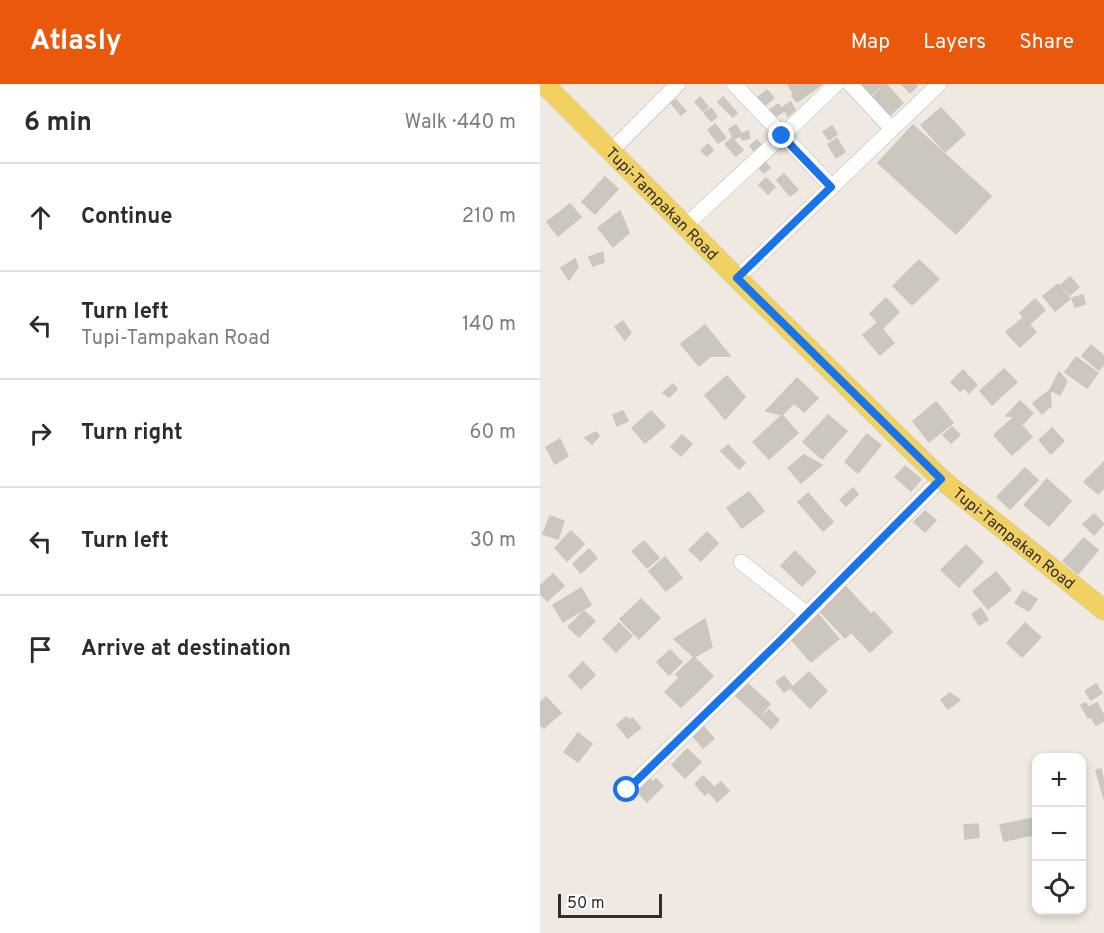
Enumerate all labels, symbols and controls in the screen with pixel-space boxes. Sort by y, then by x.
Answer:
text: Atlasly [30,24,122,60]
text: Map [851,29,890,56]
text: Layers [923,29,986,56]
text: Share [1019,29,1074,56]
text: 6 min [24,107,92,140]
text: Walk · 440 m [405,110,516,136]
route end [768,122,794,148]
street label: Tupi-Tampakan Road [601,144,722,265]
icon: ahead [24,201,57,234]
text: Continue [81,204,172,231]
text: 210 m [462,204,516,230]
text: Turn left [81,299,169,326]
icon: left [24,309,57,342]
text: 140 m [462,312,516,338]
text: Tupi-Tampakan Road [81,326,270,352]
icon: right [24,417,57,450]
text: Turn right [81,420,183,447]
text: 60 m [470,420,516,446]
street label: Tupi-Tampakan Road [948,484,1078,595]
icon: left [24,525,57,558]
text: Turn left [81,528,169,555]
text: 30 m [470,528,516,554]
icon: arrive [24,633,57,666]
text: Arrive at destination [81,636,291,663]
map controls [1032,753,1086,915]
button: + [1032,753,1086,807]
route start [613,776,639,802]
button: − [1032,807,1086,861]
button: locate [1032,861,1086,915]
scale bar [558,891,662,918]
text: 50 m [567,894,605,914]

